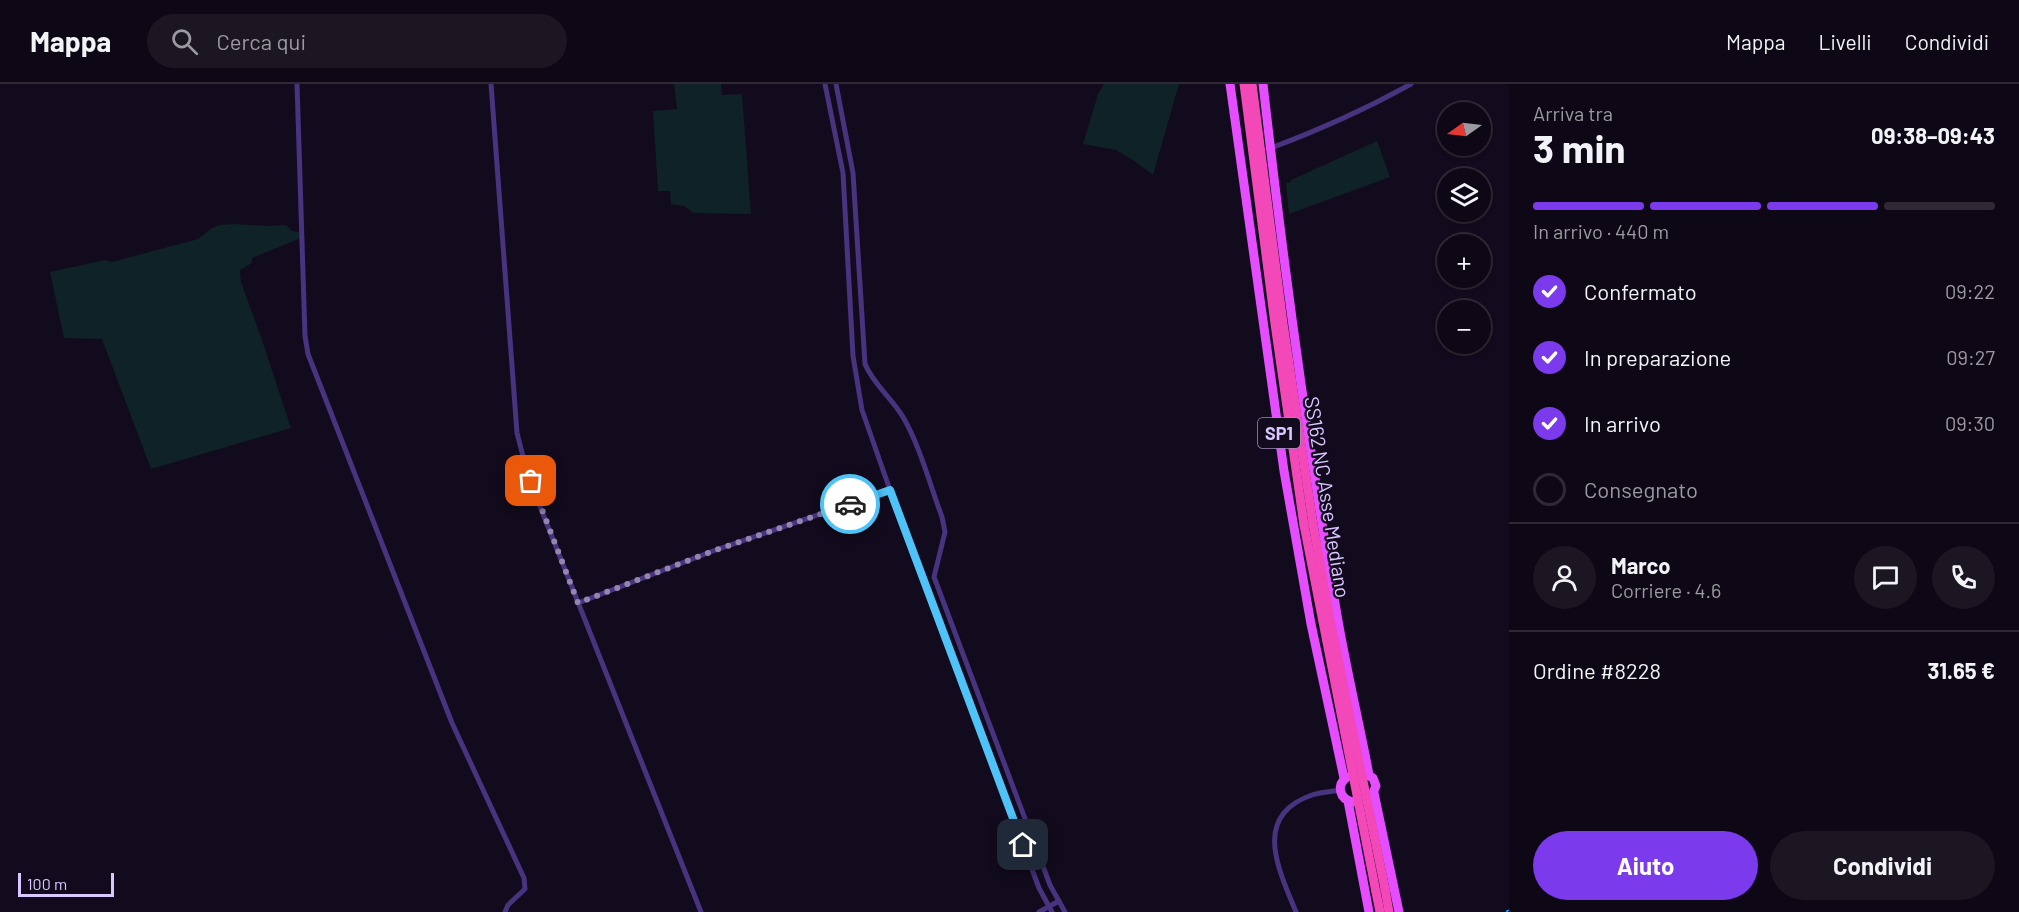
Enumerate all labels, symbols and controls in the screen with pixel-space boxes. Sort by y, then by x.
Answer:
search box [147,14,567,68]
text: Mappa [30,24,111,58]
icon: search [168,25,201,58]
text: Cerca qui [216,28,306,54]
text: Mappa [1726,29,1786,54]
text: Livelli [1819,29,1872,54]
text: Condividi [1905,29,1989,54]
text: Arriva tra [1533,101,1613,125]
north arrow [1437,102,1491,156]
map controls [1437,102,1491,354]
text: 09:38–09:43 [1871,122,1995,148]
text: 3 min [1533,124,1626,171]
button: layers [1437,168,1491,222]
text: In arrivo · 440 m [1533,219,1669,243]
button: + [1437,234,1491,288]
icon: check [1533,275,1566,308]
text: Confermato [1584,278,1697,304]
text: 09:22 [1945,279,1995,303]
button: − [1437,300,1491,354]
icon: check [1533,341,1566,374]
text: In preparazione [1584,344,1731,370]
text: 09:27 [1946,345,1995,369]
street label: SS162 NC Asse Mediano [1300,395,1356,599]
icon: check [1533,407,1566,440]
text: In arrivo [1584,410,1661,436]
text: 09:30 [1945,411,1995,435]
road number: SP1 [1258,418,1300,448]
pin [505,455,556,506]
icon: bag [514,464,547,497]
courier [820,474,880,534]
text: Consegnato [1584,476,1698,502]
icon: car [834,488,867,521]
button: person [1533,546,1596,609]
button: chat [1854,546,1917,609]
button: phone [1932,546,1995,609]
text: Marco [1611,552,1670,578]
text: Corriere · 4.6 [1611,578,1721,602]
text: Ordine #8228 [1533,657,1661,683]
text: 31.65 € [1927,657,1995,683]
pin [997,819,1048,870]
icon: home [1006,828,1039,861]
button: Aiuto [1533,831,1758,900]
button: Condividi [1770,831,1995,900]
scale bar [18,870,114,898]
text: 100 m [27,874,67,893]

